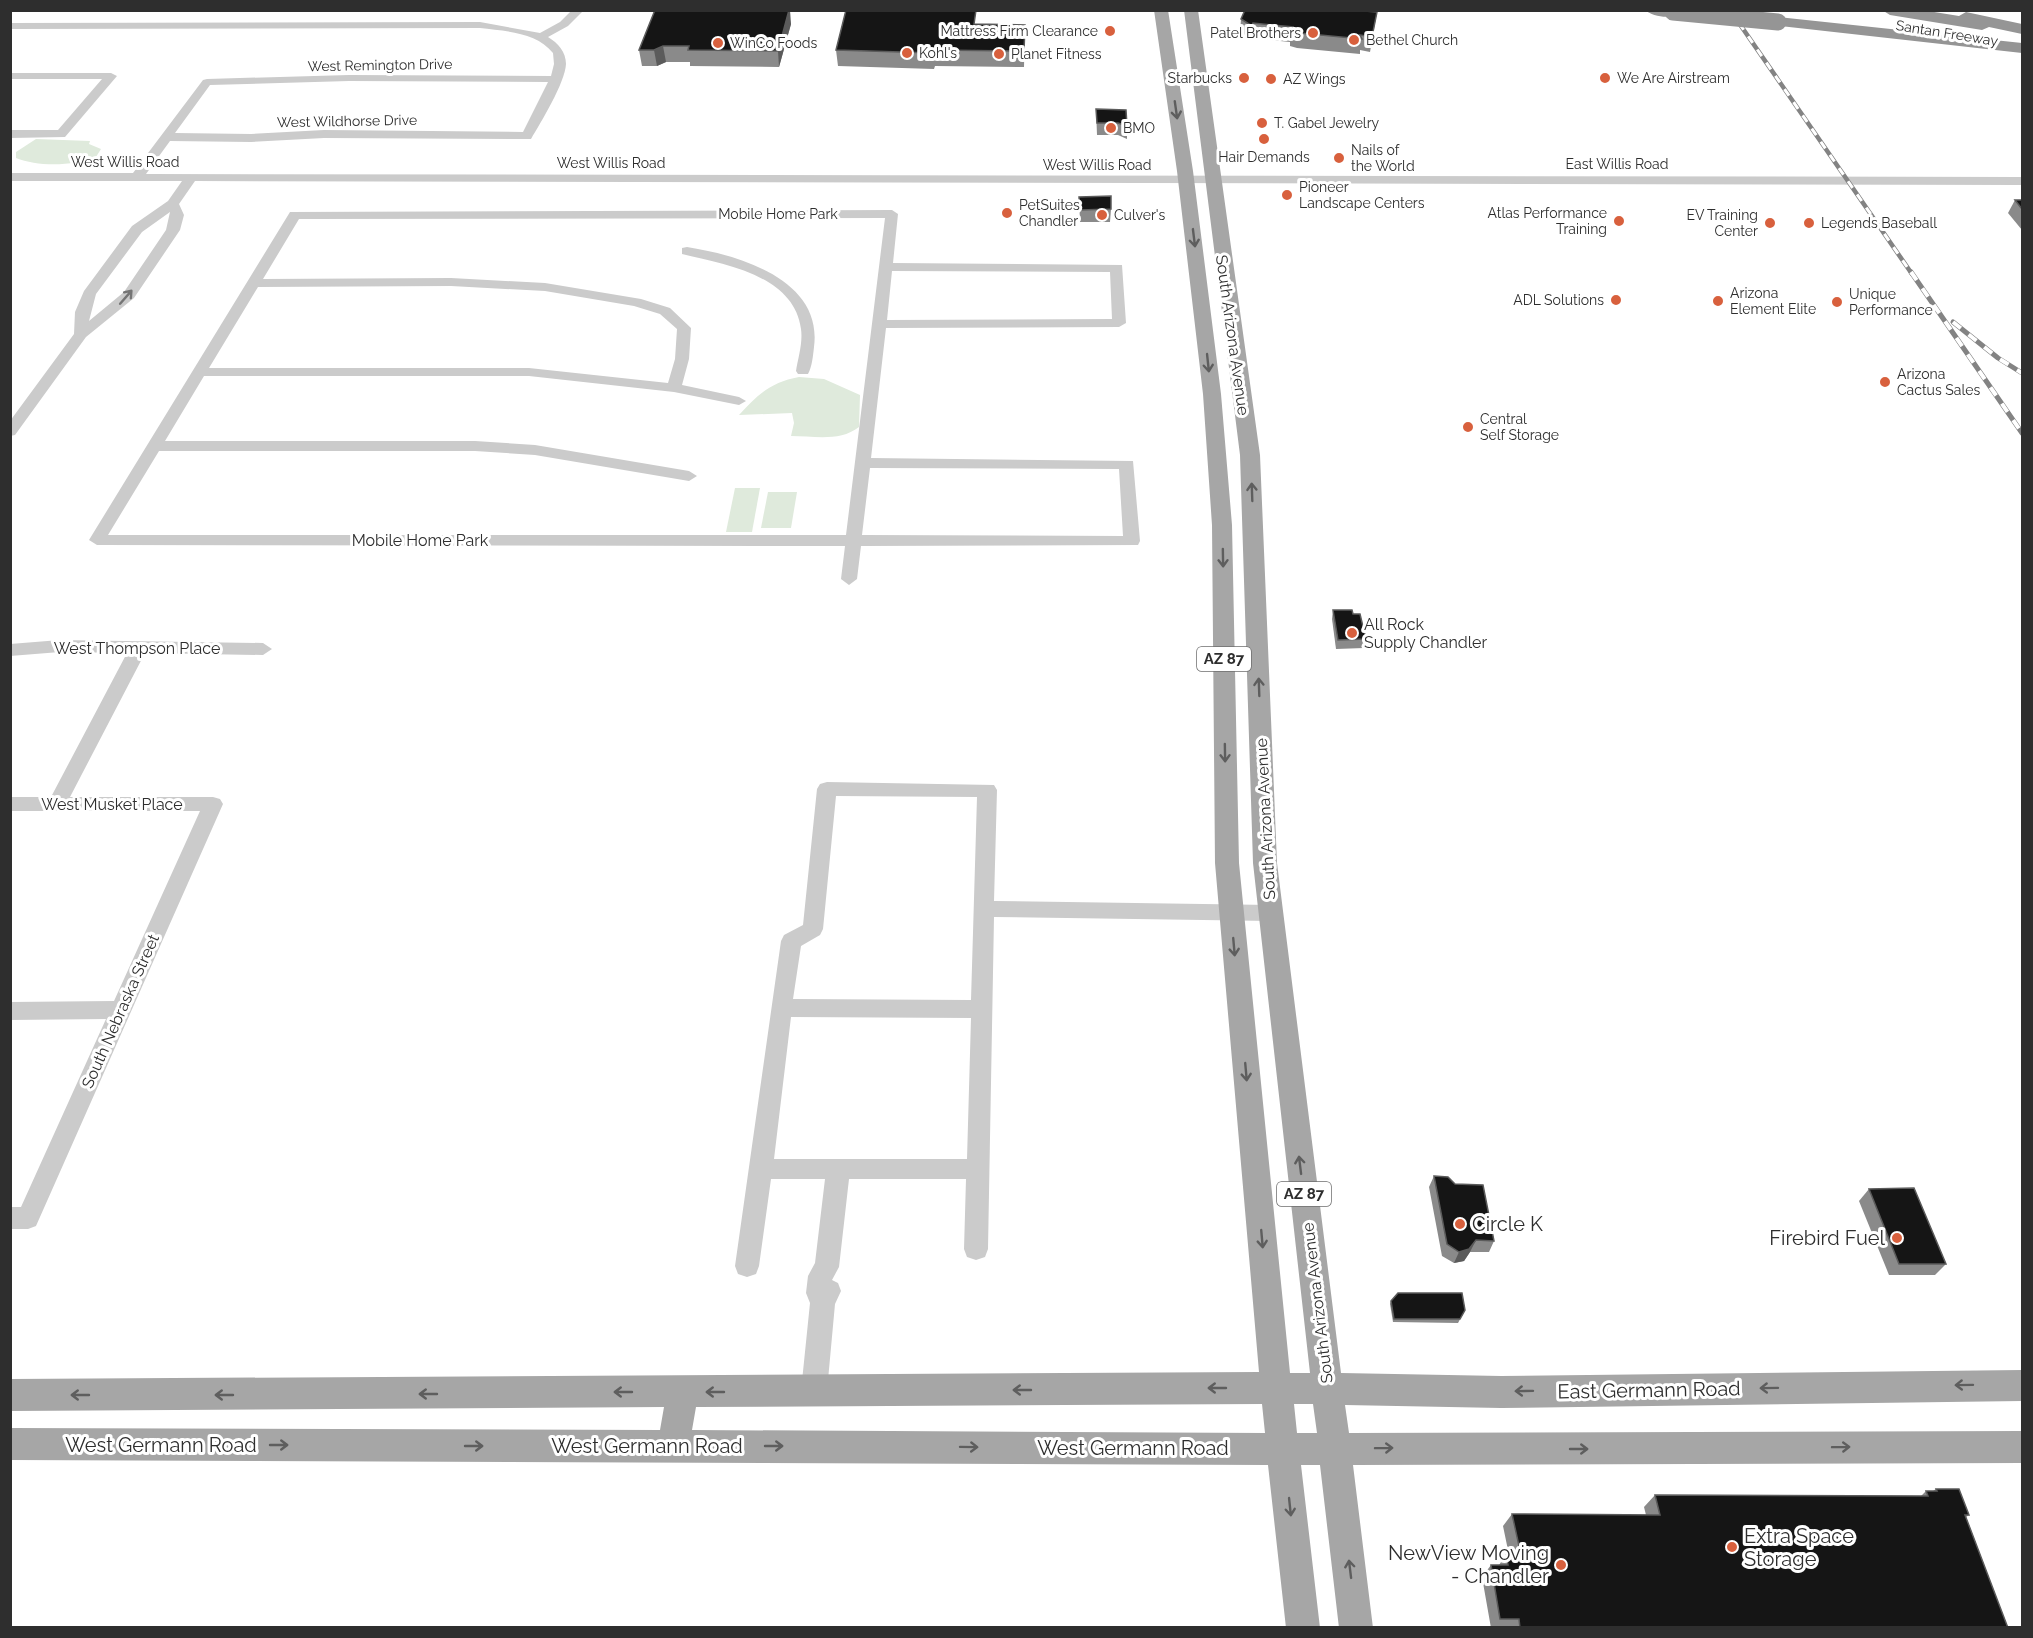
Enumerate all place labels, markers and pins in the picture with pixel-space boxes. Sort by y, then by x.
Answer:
place label: Mattress Firm Clearance [940,23,1098,39]
marker: Mattress Firm Clearance [1103,24,1117,38]
place label: Patel Brothers [1210,25,1301,41]
marker: Patel Brothers [1306,26,1320,40]
place label: Bethel Church [1366,32,1458,48]
marker: Bethel Church [1347,33,1361,47]
place label: WinCo Foods [730,35,817,51]
marker: WinCo Foods [711,36,725,50]
place label: Kohl's [919,45,957,61]
marker: Kohl's [900,46,914,60]
place label: Planet Fitness [1011,46,1102,62]
marker: Planet Fitness [992,47,1006,61]
place label: Starbucks [1168,70,1232,86]
place label: We Are Airstream [1617,70,1730,86]
marker: Starbucks [1237,71,1251,85]
place label: AZ Wings [1283,71,1346,87]
marker: We Are Airstream [1598,71,1612,85]
marker: AZ Wings [1264,72,1278,86]
place label: T. Gabel Jewelry [1274,115,1380,131]
marker: T. Gabel Jewelry [1255,116,1269,130]
place label: BMO [1123,120,1155,136]
marker: BMO [1104,121,1118,135]
marker: Hair Demands [1257,132,1271,146]
place label: Nails of the World [1351,142,1415,174]
place label: Hair Demands [1218,149,1310,165]
marker: Nails of the World [1332,151,1346,165]
place label: Pioneer Landscape Centers [1299,179,1425,211]
marker: Pioneer Landscape Centers [1280,188,1294,202]
place label: PetSuites Chandler [1019,197,1080,229]
place label: Atlas Performance Training [1488,205,1607,237]
marker: PetSuites Chandler [1000,206,1014,220]
place label: Culver's [1114,207,1165,223]
place label: EV Training Center [1686,207,1758,239]
marker: Culver's [1095,208,1109,222]
marker: Atlas Performance Training [1612,214,1626,228]
place label: Legends Baseball [1821,215,1937,231]
marker: EV Training Center [1763,216,1777,230]
marker: Legends Baseball [1802,216,1816,230]
place label: Arizona Element Elite [1730,285,1816,317]
place label: Unique Performance [1849,286,1933,318]
place label: ADL Solutions [1513,292,1604,308]
marker: ADL Solutions [1609,293,1623,307]
marker: Arizona Element Elite [1711,294,1725,308]
marker: Unique Performance [1830,295,1844,309]
place label: Arizona Cactus Sales [1897,366,1980,398]
marker: Arizona Cactus Sales [1878,375,1892,389]
place label: Central Self Storage [1480,411,1559,443]
marker: Central Self Storage [1461,420,1475,434]
place label: All Rock Supply Chandler [1364,615,1487,652]
marker: All Rock Supply Chandler [1345,626,1359,640]
place label: Circle K [1472,1212,1543,1236]
marker: Circle K [1453,1217,1467,1231]
place label: Firebird Fuel [1769,1226,1886,1250]
marker: Firebird Fuel [1890,1231,1904,1245]
place label: Extra Space Storage [1744,1524,1854,1571]
marker: Extra Space Storage [1725,1540,1739,1554]
place label: NewView Moving - Chandler [1388,1541,1549,1588]
marker: NewView Moving - Chandler [1554,1558,1568,1572]

